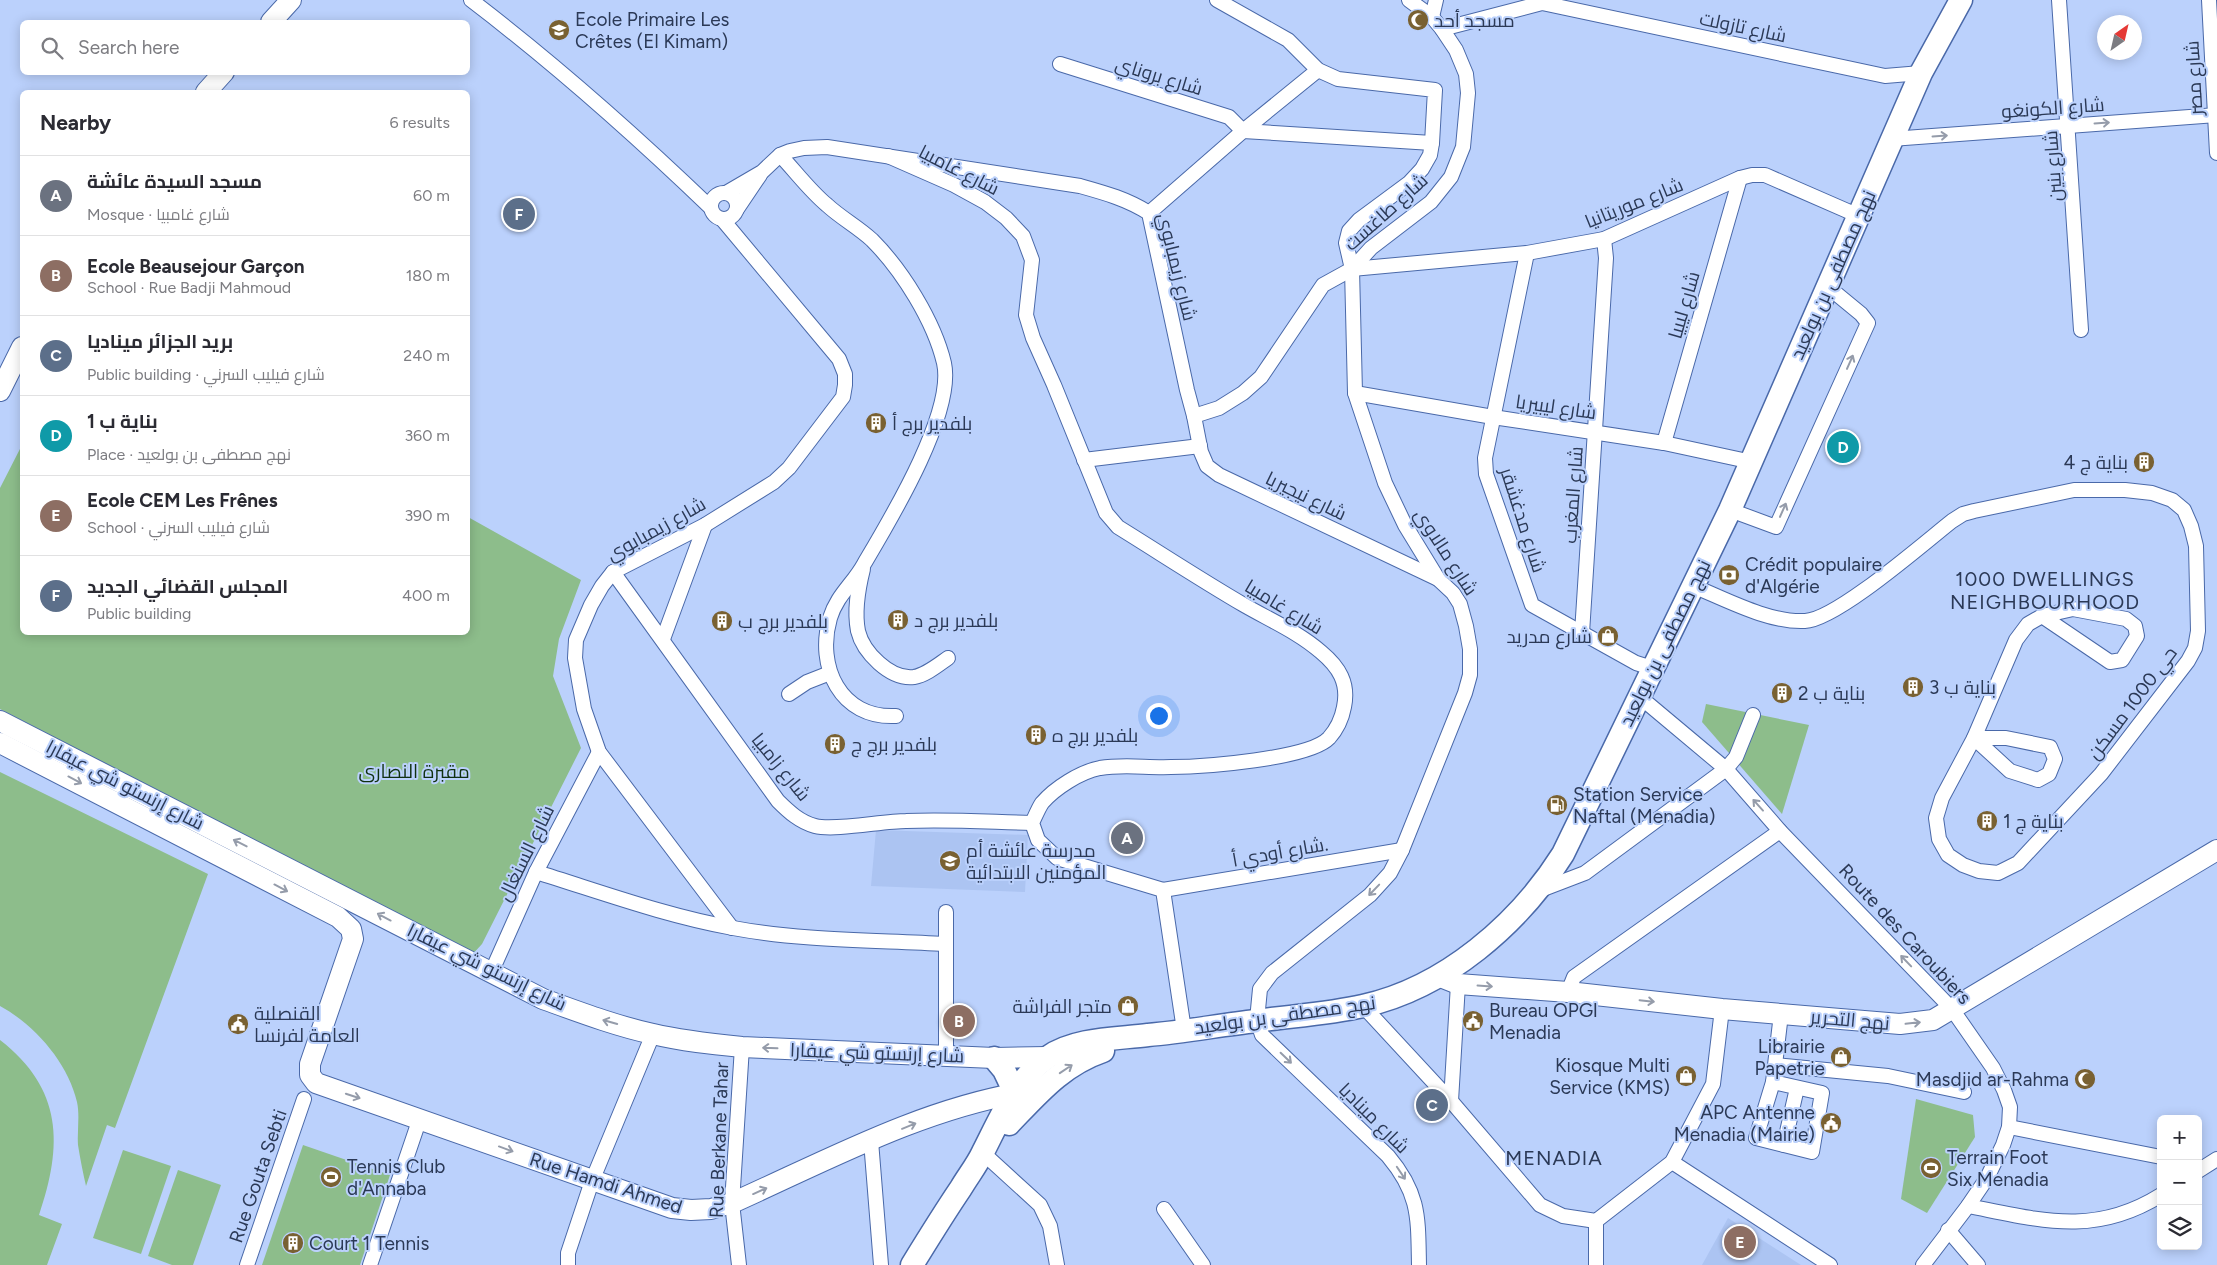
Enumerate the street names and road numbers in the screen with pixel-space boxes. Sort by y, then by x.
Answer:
street label: شارع تازولت [1697,7,1789,49]
street label: شارع مصر [2181,40,2209,117]
street label: شارع بروناي [1112,52,1206,103]
street label: شارع الكونغو [2001,93,2106,125]
street label: شارع بنين [2039,130,2069,202]
street label: شارع غامبيا [914,140,1003,202]
street label: شارع طاغست [1340,169,1434,257]
street label: شارع موريتانيا [1582,173,1687,235]
street label: نهج مصطفى بن بولعيد [1785,187,1882,364]
street label: شارع زيمبابوي [1150,211,1201,324]
street label: شارع ليبيا [1663,269,1706,342]
street label: شارع ليبيريا [1514,390,1598,426]
street label: شارع المغرب [1558,446,1590,545]
street label: شارع مدغشقر [1493,464,1551,576]
street label: شارع نيجيريا [1261,467,1350,527]
street label: شارع زيمبابوي [602,492,711,568]
street label: شارع مالاوي [1407,504,1483,601]
street label: نهج مصطفى بن بولعيد [1615,556,1717,731]
street label: شارع غامبيا [1240,575,1327,641]
street label: حي 1000 مسكن [2082,642,2184,766]
street label: شارع زامبيا [745,728,815,807]
street label: شارع إرنستو شي عيفارا [41,735,208,837]
street label: شارع السنغال [493,801,561,906]
street label: شارع أودي أ. [1230,832,1330,875]
street label: Route des Caroubiers [1834,859,1976,1009]
street label: شارع إرنستو شي عيفارا [402,918,570,1018]
street label: نهج مصطفى بن بولعيد [1193,991,1377,1041]
street label: نهج التحرير [1808,1005,1891,1037]
street label: شارع إرنستو شي عيفارا [789,1038,965,1071]
street label: Rue Berkane Tahar [705,1061,733,1218]
street label: شارع ميناديا [1333,1078,1414,1159]
street label: Rue Gouta Sebti [224,1106,292,1246]
street label: Rue Hamdi Ahmed [527,1147,685,1219]

